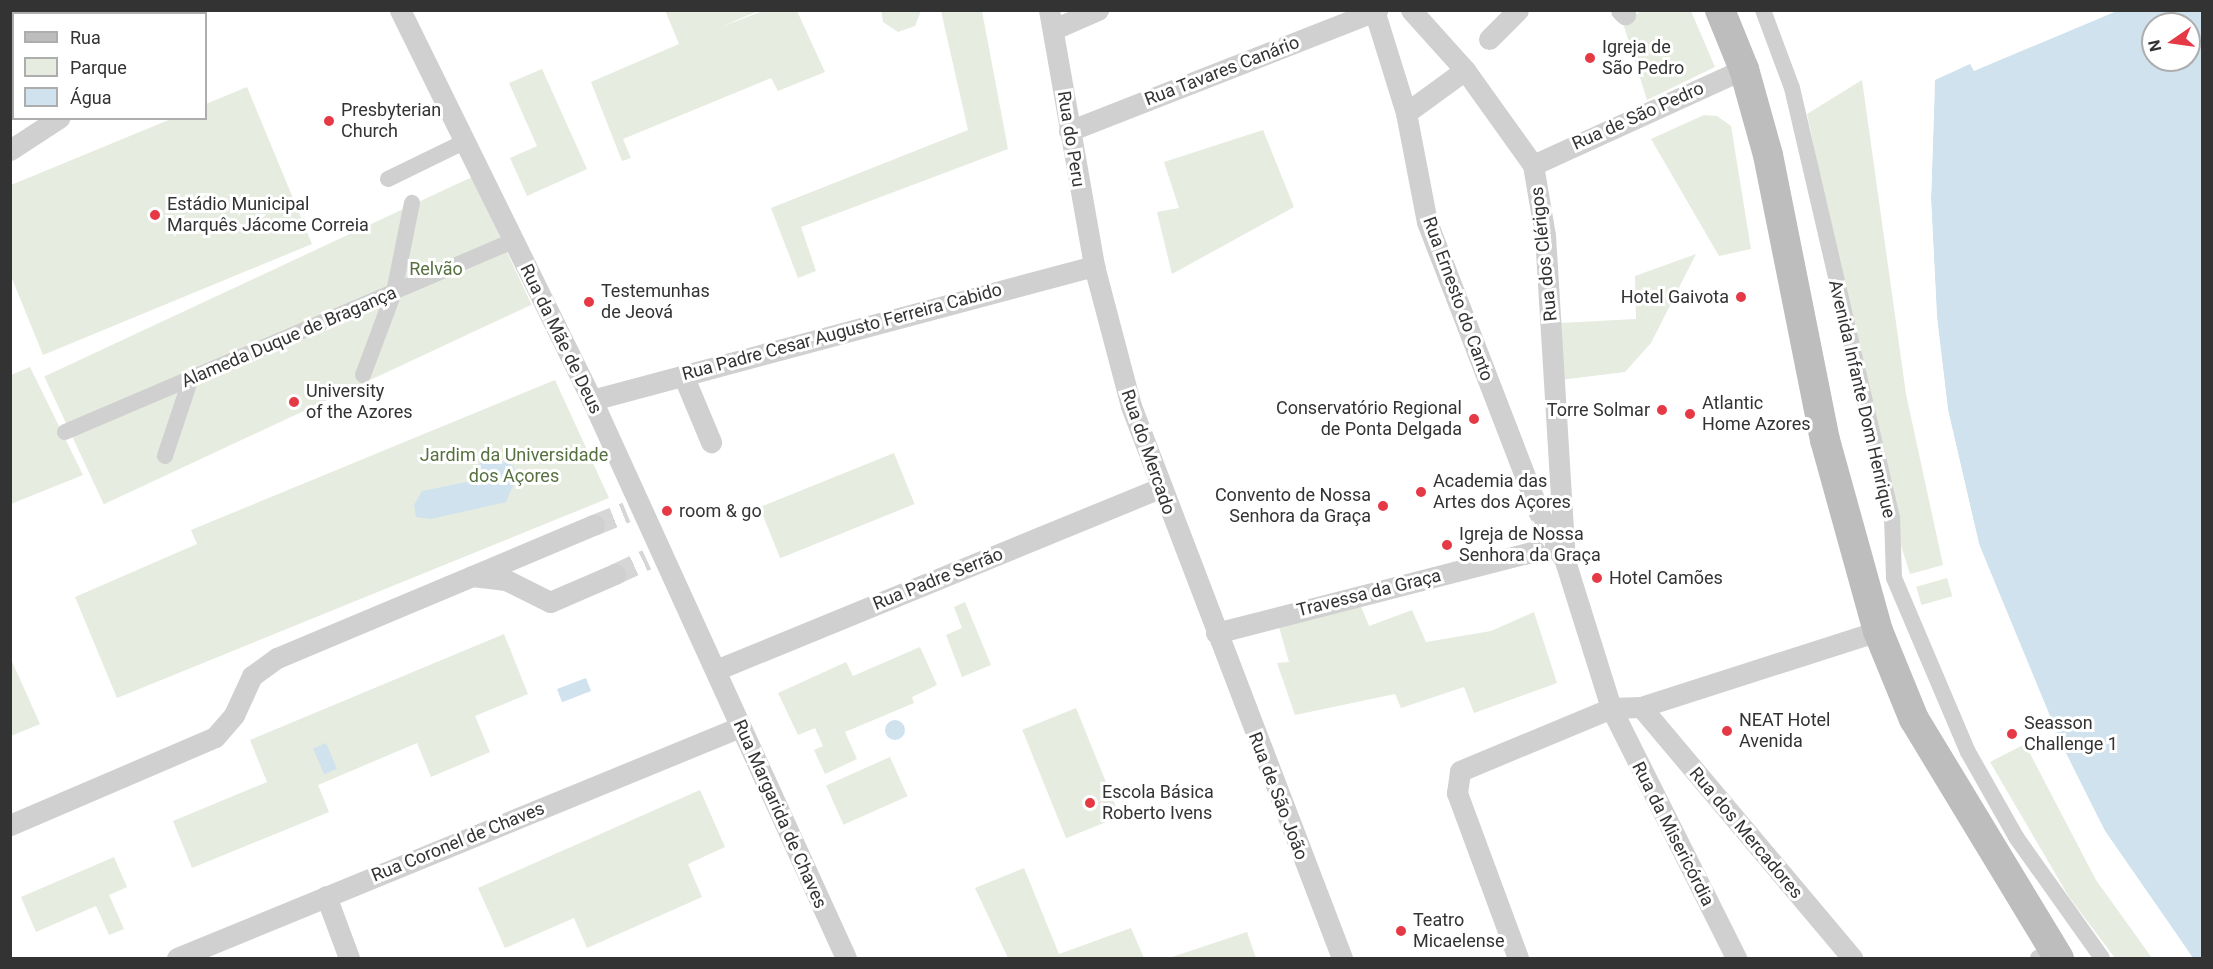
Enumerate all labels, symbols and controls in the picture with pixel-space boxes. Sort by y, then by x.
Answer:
legend [12,12,207,120]
north arrow [2141,12,2201,72]
text: Rua [70,27,101,48]
street label: Rua Tavares Canário [1141,31,1303,111]
place label: Igreja de São Pedro [1602,37,1684,80]
text: N [2144,38,2165,53]
marker: Igreja de São Pedro [1583,51,1597,65]
text: Parque [70,57,127,78]
street label: Rua de São Pedro [1569,77,1707,155]
text: Água [70,87,112,108]
street label: Rua do Peru [1053,89,1089,189]
place label: Presbyterian Church [341,100,441,142]
marker: Presbyterian Church [322,114,336,128]
street label: Rua dos Clérigos [1526,186,1562,322]
place label: Estádio Municipal Marquês Jácome Correia [167,194,369,236]
marker: Estádio Municipal Marquês Jácome Correia [148,208,162,222]
street label: Rua Ernesto do Canto [1418,214,1498,384]
park label: Relvão [409,258,463,280]
street label: Rua da Mãe de Deus [515,261,607,417]
street label: Avenida Infante Dom Henrique [1824,278,1900,520]
street label: Rua Padre Cesar Augusto Ferreira Cabido [680,279,1004,385]
place label: Testemunhas de Jeová [601,281,710,324]
street label: Alameda Duque de Bragança [178,282,400,392]
place label: Hotel Gaivota [1621,286,1729,308]
marker: Hotel Gaivota [1734,290,1748,304]
marker: Testemunhas de Jeová [582,295,596,309]
place label: University of the Azores [306,381,412,424]
street label: Rua do Mercado [1116,387,1180,517]
place label: Atlantic Home Azores [1702,393,1811,436]
marker: University of the Azores [287,395,301,409]
place label: Conservatório Regional de Ponta Delgada [1276,398,1462,440]
place label: Torre Solmar [1547,399,1650,421]
marker: Torre Solmar [1655,403,1669,417]
marker: Atlantic Home Azores [1683,407,1697,421]
marker: Conservatório Regional de Ponta Delgada [1467,412,1481,426]
park label: Jardim da Universidade dos Açores [420,445,608,488]
place label: Academia das Artes dos Açores [1433,471,1571,514]
place label: Convento de Nossa Senhora da Graça [1215,485,1371,528]
marker: Academia das Artes dos Açores [1414,485,1428,499]
marker: Convento de Nossa Senhora da Graça [1376,499,1390,513]
place label: room & go [679,500,762,522]
marker: room & go [660,504,674,518]
place label: Igreja de Nossa Senhora da Graça [1459,524,1601,566]
marker: Igreja de Nossa Senhora da Graça [1440,538,1454,552]
street label: Rua Padre Serrão [870,543,1006,615]
street label: Travessa da Graça [1295,565,1443,621]
place label: Hotel Camões [1609,567,1723,589]
marker: Hotel Camões [1590,571,1604,585]
place label: NEAT Hotel Avenida [1739,710,1831,752]
place label: Seasson Challenge 1 [2024,713,2118,756]
street label: Rua Margarida de Chaves [729,716,831,912]
marker: NEAT Hotel Avenida [1720,724,1734,738]
marker: Seasson Challenge 1 [2005,727,2019,741]
street label: Rua de São João [1244,729,1312,863]
street label: Rua da Misericórdia [1627,758,1719,910]
street label: Rua dos Mercadores [1685,763,1807,903]
place label: Escola Básica Roberto Ivens [1102,782,1214,824]
marker: Escola Básica Roberto Ivens [1083,796,1097,810]
street label: Rua Coronel de Chaves [368,797,548,887]
place label: Teatro Micaelense [1413,910,1505,952]
marker: Teatro Micaelense [1394,924,1408,938]

